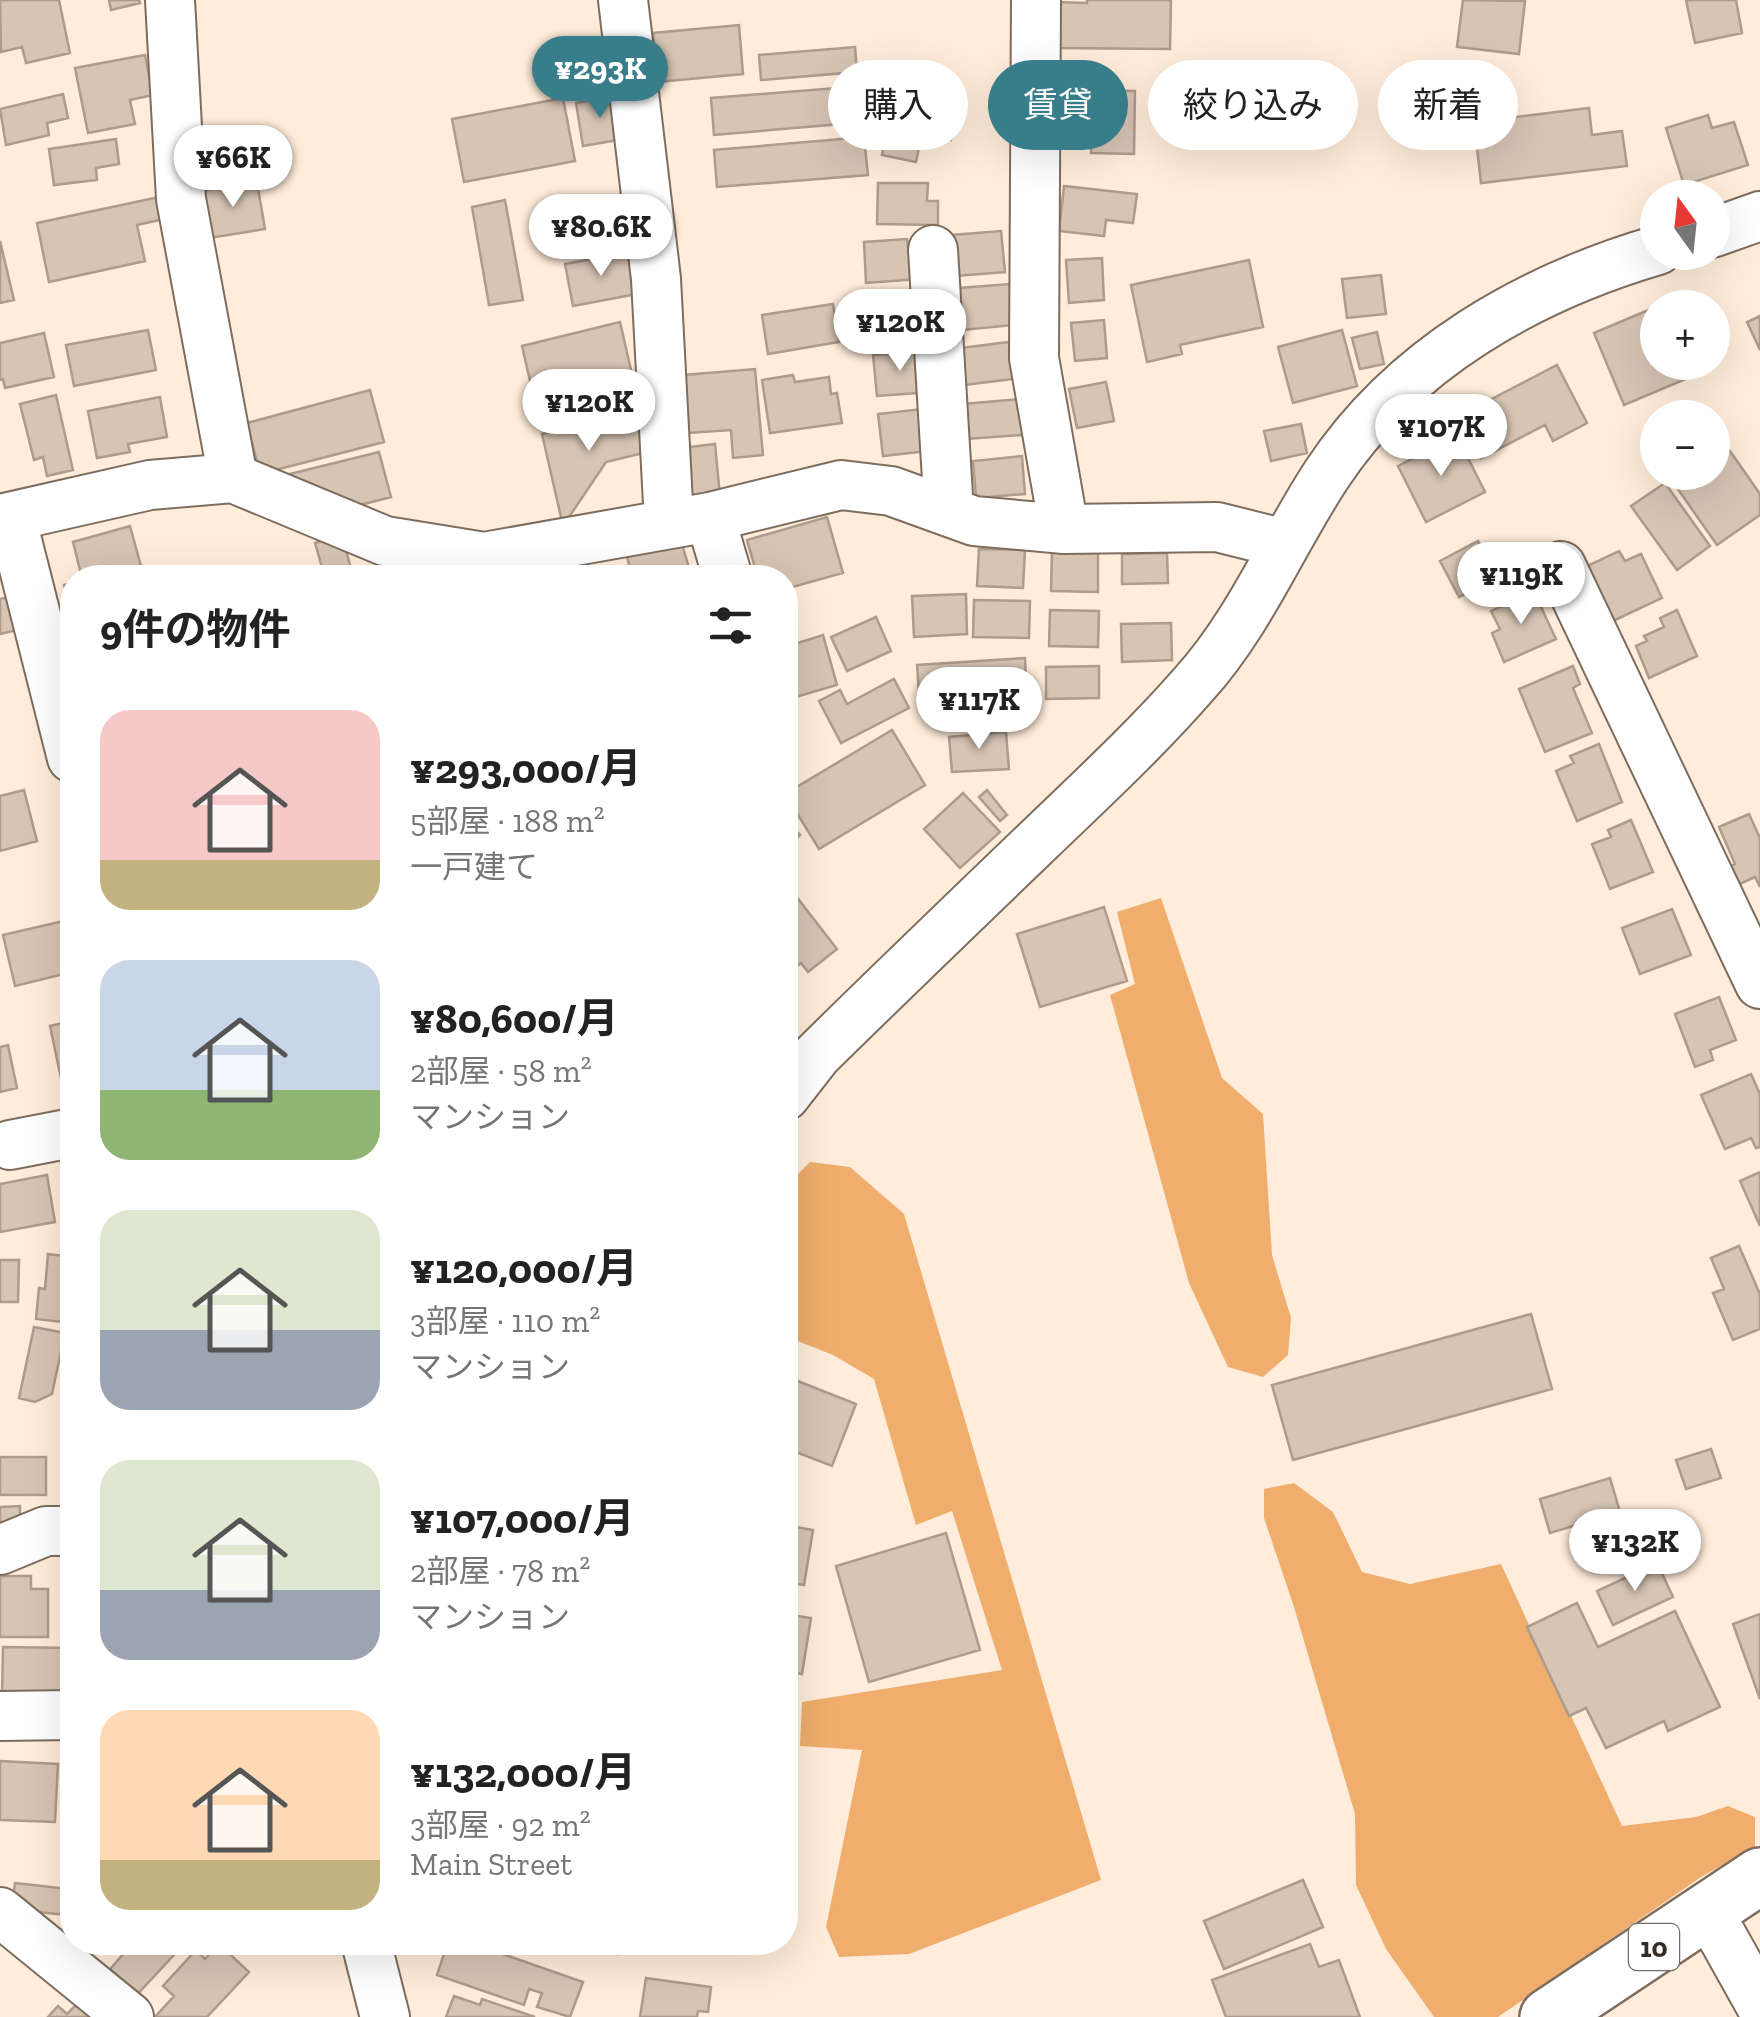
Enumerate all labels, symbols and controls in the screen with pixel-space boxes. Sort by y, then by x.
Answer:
pin: ¥293K [530,36,670,121]
text: ¥293K [554,49,646,87]
chip: 購入 [828,60,968,150]
chip: 賃貸 [988,60,1128,150]
chip: 絞り込み [1148,60,1358,150]
chip: 新着 [1378,60,1518,150]
pin: ¥66K [174,125,292,210]
text: ¥66K [196,138,270,176]
north arrow [1640,180,1730,270]
map controls [1640,180,1730,490]
pin: ¥80.6K [520,194,682,279]
text: ¥80.6K [551,207,651,245]
pin: ¥120K [830,289,970,374]
button: + [1640,290,1730,380]
text: ¥120K [855,302,945,340]
pin: ¥120K [519,369,659,454]
text: ¥120K [544,382,634,420]
pin: ¥107K [1371,394,1511,479]
button: − [1640,400,1730,490]
text: ¥107K [1397,407,1485,445]
pin: ¥119K [1451,542,1591,627]
text: ¥119K [1479,555,1563,593]
icon: filters [703,598,758,653]
text: 9件の物件 [100,604,290,655]
pin: ¥117K [909,667,1049,752]
text: ¥117K [938,680,1020,718]
text: ¥293,000/月 [410,743,642,794]
icon: home [180,750,300,870]
text: 5部屋 · 188 m² [410,802,605,840]
text: 一戸建て [410,848,538,886]
text: ¥80,600/月 [410,993,619,1044]
icon: home [180,1000,300,1120]
text: 2部屋 · 58 m² [410,1052,592,1090]
text: マンション [410,1098,570,1136]
text: ¥120,000/月 [410,1243,638,1294]
icon: home [180,1250,300,1370]
text: 3部屋 · 110 m² [410,1302,600,1340]
text: マンション [410,1348,570,1386]
text: ¥107,000/月 [410,1493,635,1544]
icon: home [180,1500,300,1620]
pin: ¥132K [1565,1509,1705,1594]
text: ¥132K [1591,1522,1679,1560]
text: 2部屋 · 78 m² [410,1552,590,1590]
text: マンション [410,1598,570,1636]
text: ¥132,000/月 [410,1747,636,1798]
icon: home [180,1750,300,1870]
text: 3部屋 · 92 m² [410,1806,591,1844]
text: Main Street [410,1845,572,1883]
road number: 10 [1629,1924,1679,1970]

